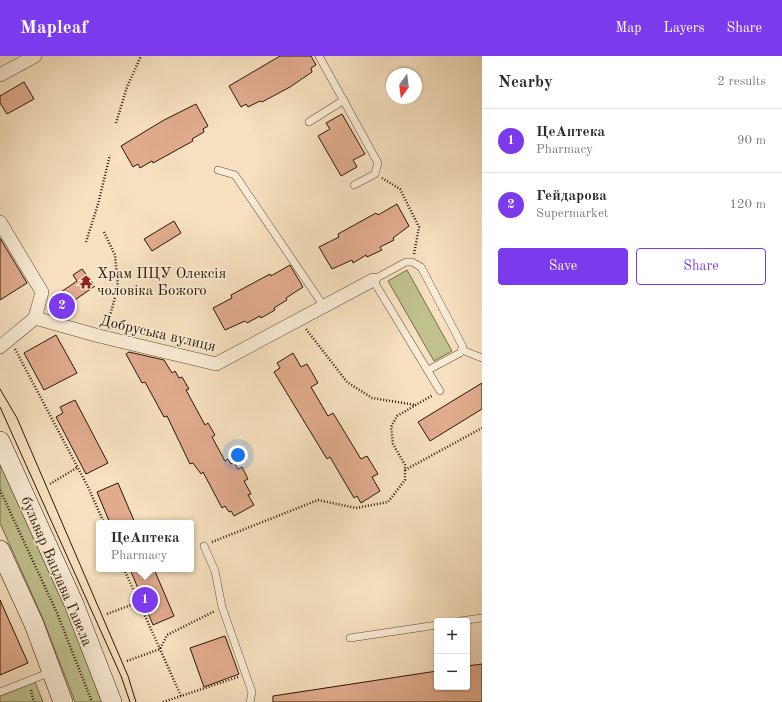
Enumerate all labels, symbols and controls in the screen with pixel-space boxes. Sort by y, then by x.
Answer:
text: Mapleaf [20,19,88,38]
text: Map [616,21,642,35]
text: Layers [664,21,705,35]
text: Share [727,21,762,35]
north arrow [386,68,422,104]
text: Nearby [498,74,553,91]
text: 2 results [717,75,766,88]
text: ЦеАптека [536,125,605,140]
text: 1 [507,134,515,147]
text: 90 m [737,134,766,147]
text: Pharmacy [536,143,593,156]
text: Гейдарова [536,189,607,204]
text: 2 [507,198,515,211]
text: 120 m [729,198,766,211]
text: Supermarket [536,207,608,220]
button: Save [498,248,628,285]
button: Share [636,248,766,285]
place label: Храм ПЦУ Олексія чоловіка Божого [97,267,226,299]
temple icon: Храм ПЦУ Олексія чоловіка Божого [78,274,94,290]
pin: 2 [49,291,75,321]
street label: Добруська вулиця [98,314,217,355]
your location [228,445,248,465]
street label: бульвар Вацлава Гавела [17,495,94,649]
popup [96,520,194,572]
text: ЦеАптека [110,531,180,546]
text: Pharmacy [110,549,167,562]
pin: 1 [132,585,158,615]
map controls [434,618,470,690]
button: + [434,618,470,654]
button: − [434,654,470,690]

